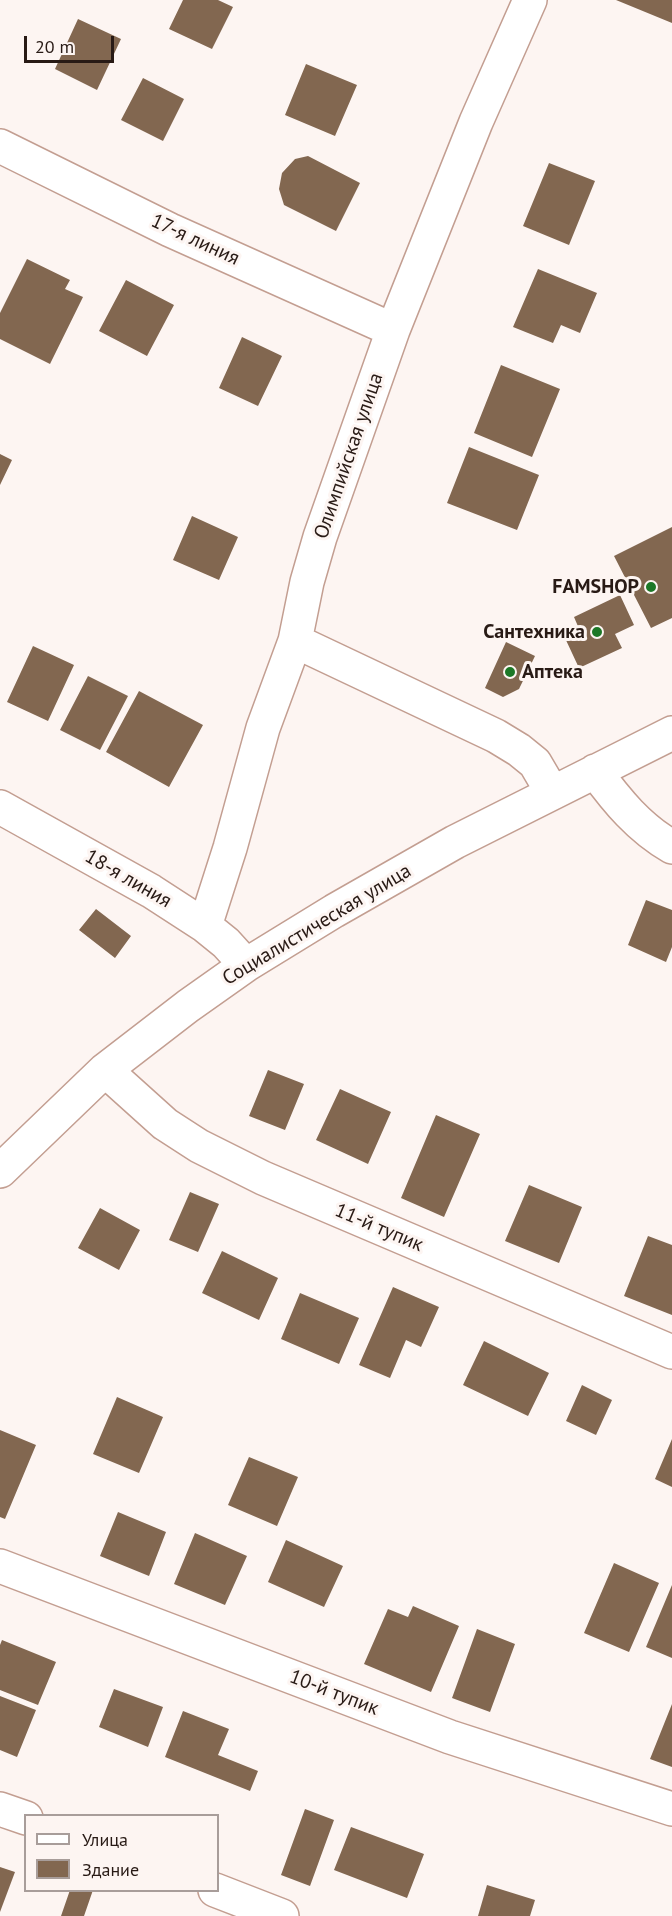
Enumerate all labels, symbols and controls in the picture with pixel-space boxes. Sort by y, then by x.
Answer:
scale bar [27,24,117,62]
text: 20 m [35,35,74,58]
street label: 17-я линия [147,209,243,271]
street label: Олимпийская улица [309,370,389,542]
place label: FAMSHOP [552,575,639,599]
marker: FAMSHOP [644,580,658,594]
place label: Сантехника [483,620,585,644]
marker: Сантехника [590,625,604,639]
place label: Аптека [522,660,583,684]
marker: Аптека [503,665,517,679]
street label: 18-я линия [80,845,176,913]
street label: Социалистическая улица [218,859,416,991]
street label: 11-й тупик [331,1199,427,1257]
street label: 10-й тупик [286,1665,382,1721]
legend [24,1814,219,1892]
text: Улица [82,1828,128,1851]
text: Здание [82,1858,139,1881]

